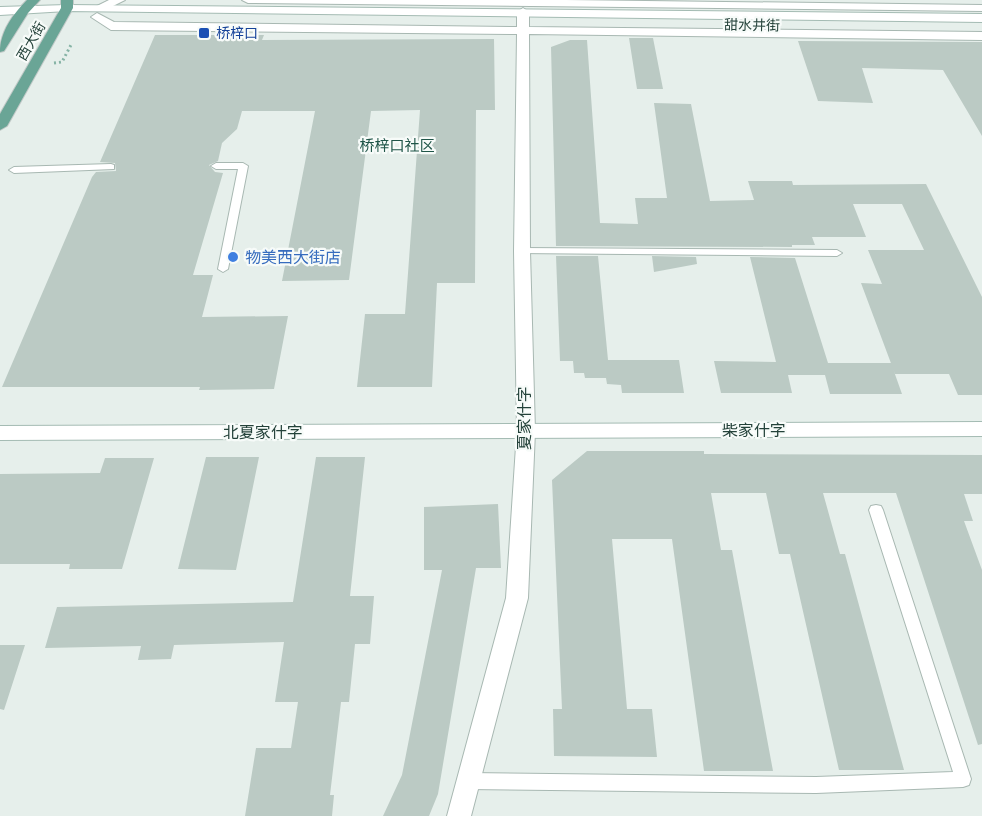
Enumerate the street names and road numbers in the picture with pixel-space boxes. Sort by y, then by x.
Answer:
street label: 甜水井街 [724,16,780,34]
street label: 西大街 [13,18,49,64]
street label: 夏家什字 [514,386,534,450]
street label: 柴家什字 [722,420,786,440]
street label: 北夏家什字 [223,422,303,442]

